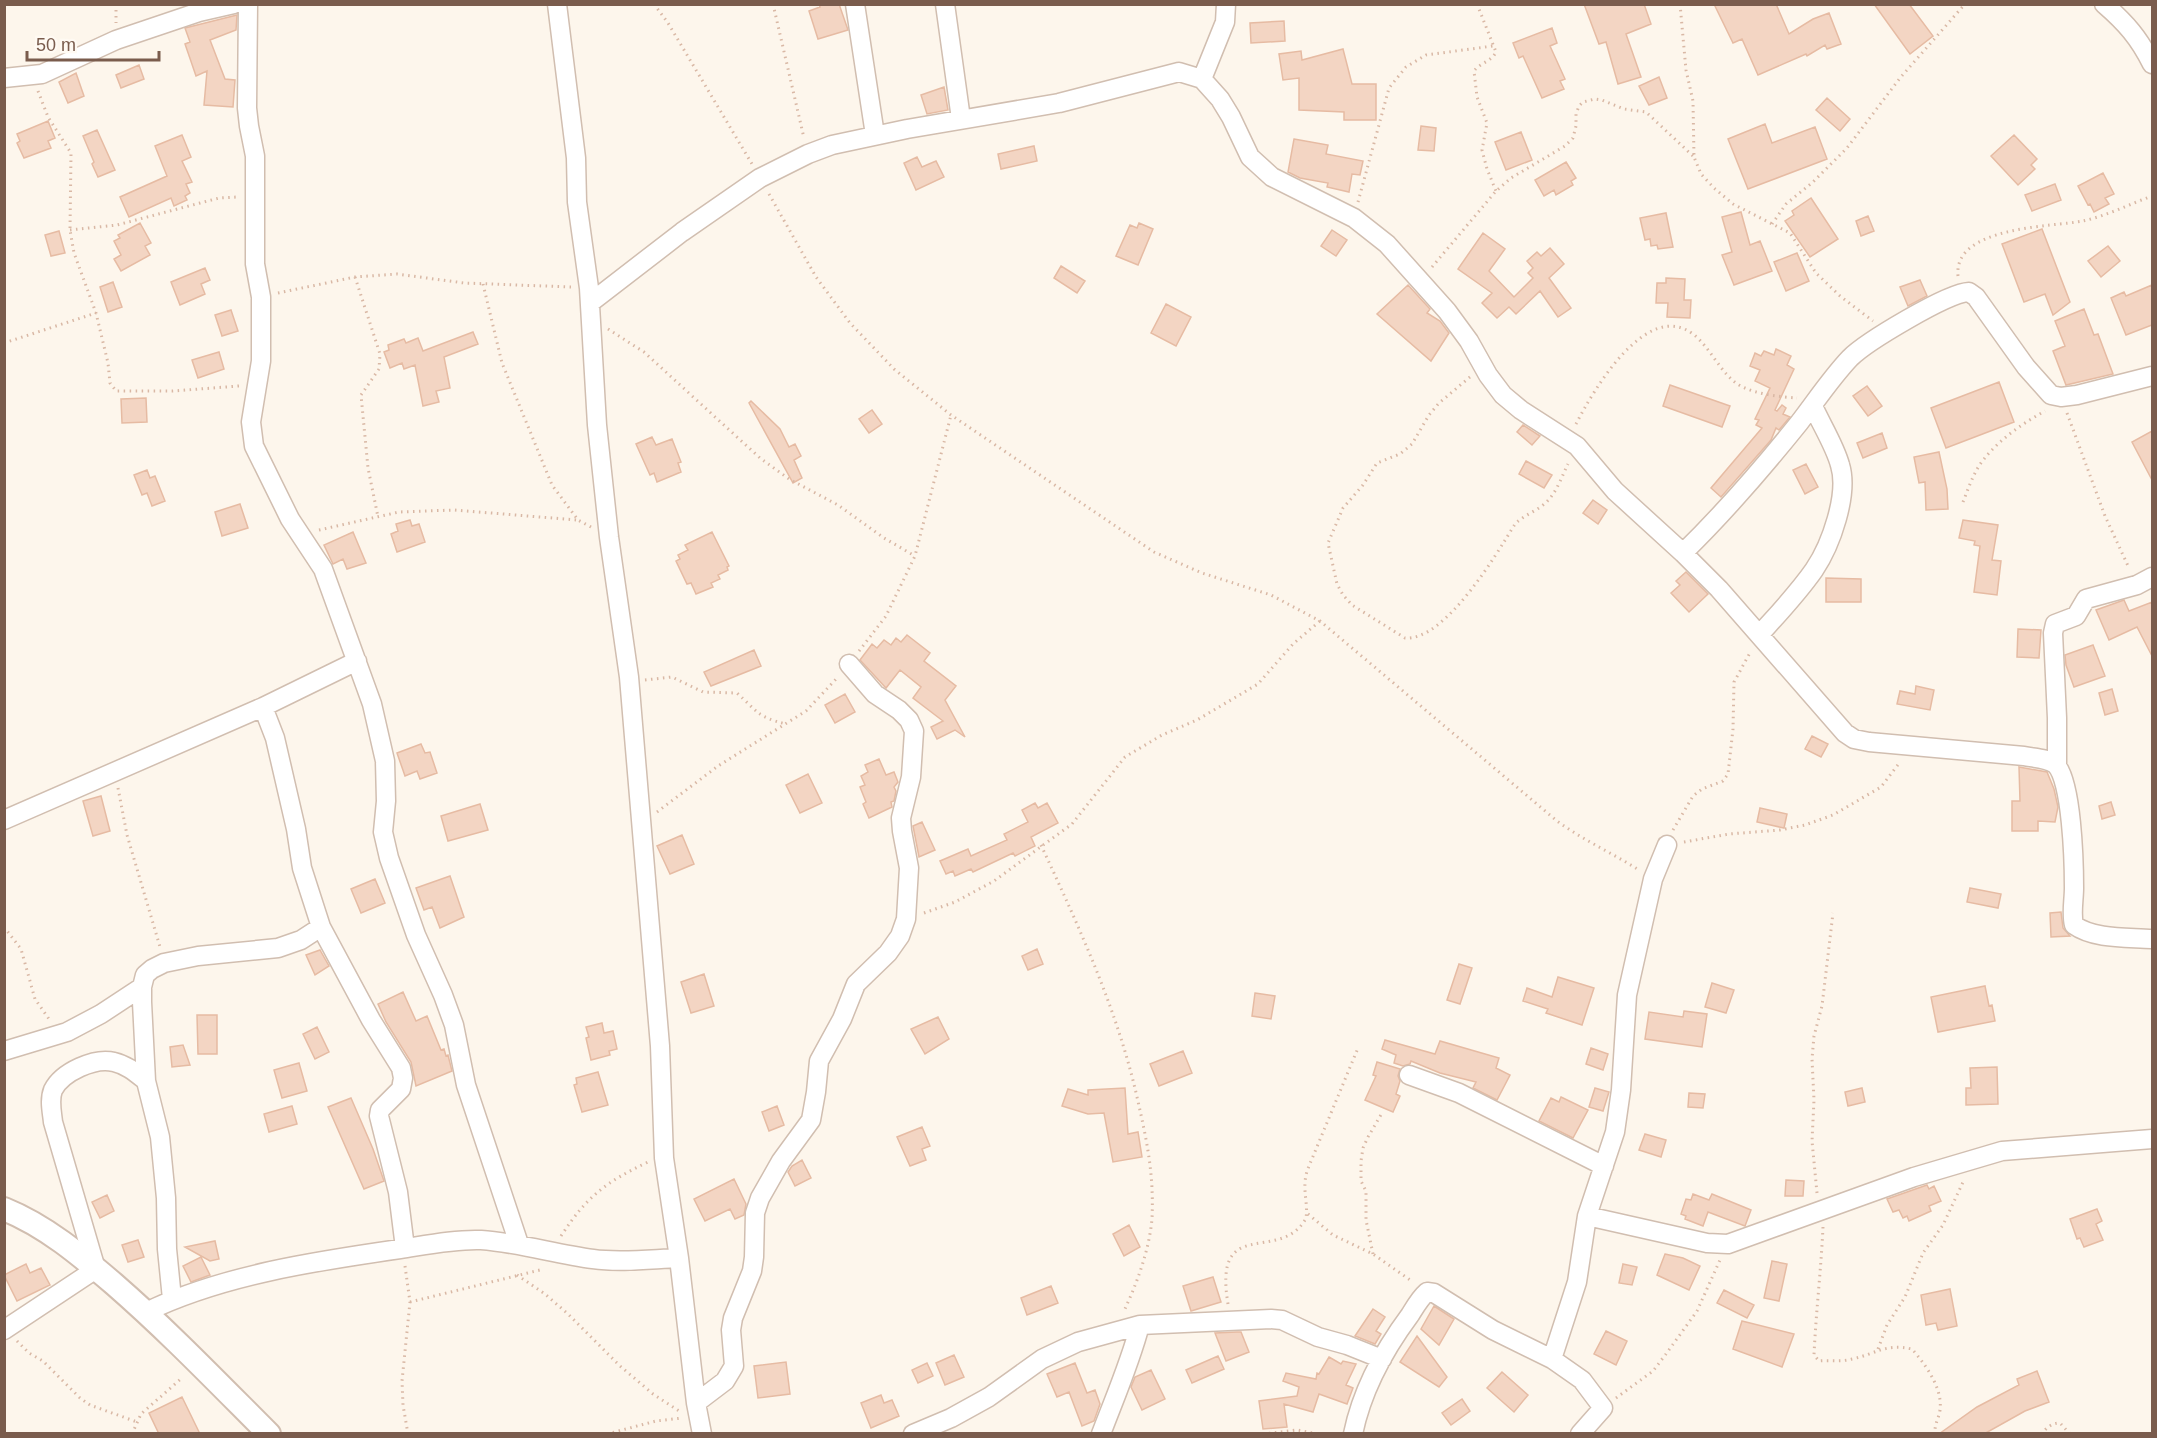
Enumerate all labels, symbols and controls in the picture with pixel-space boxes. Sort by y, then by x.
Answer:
scale bar [27,24,159,62]
text: 50 m [36,35,76,55]

